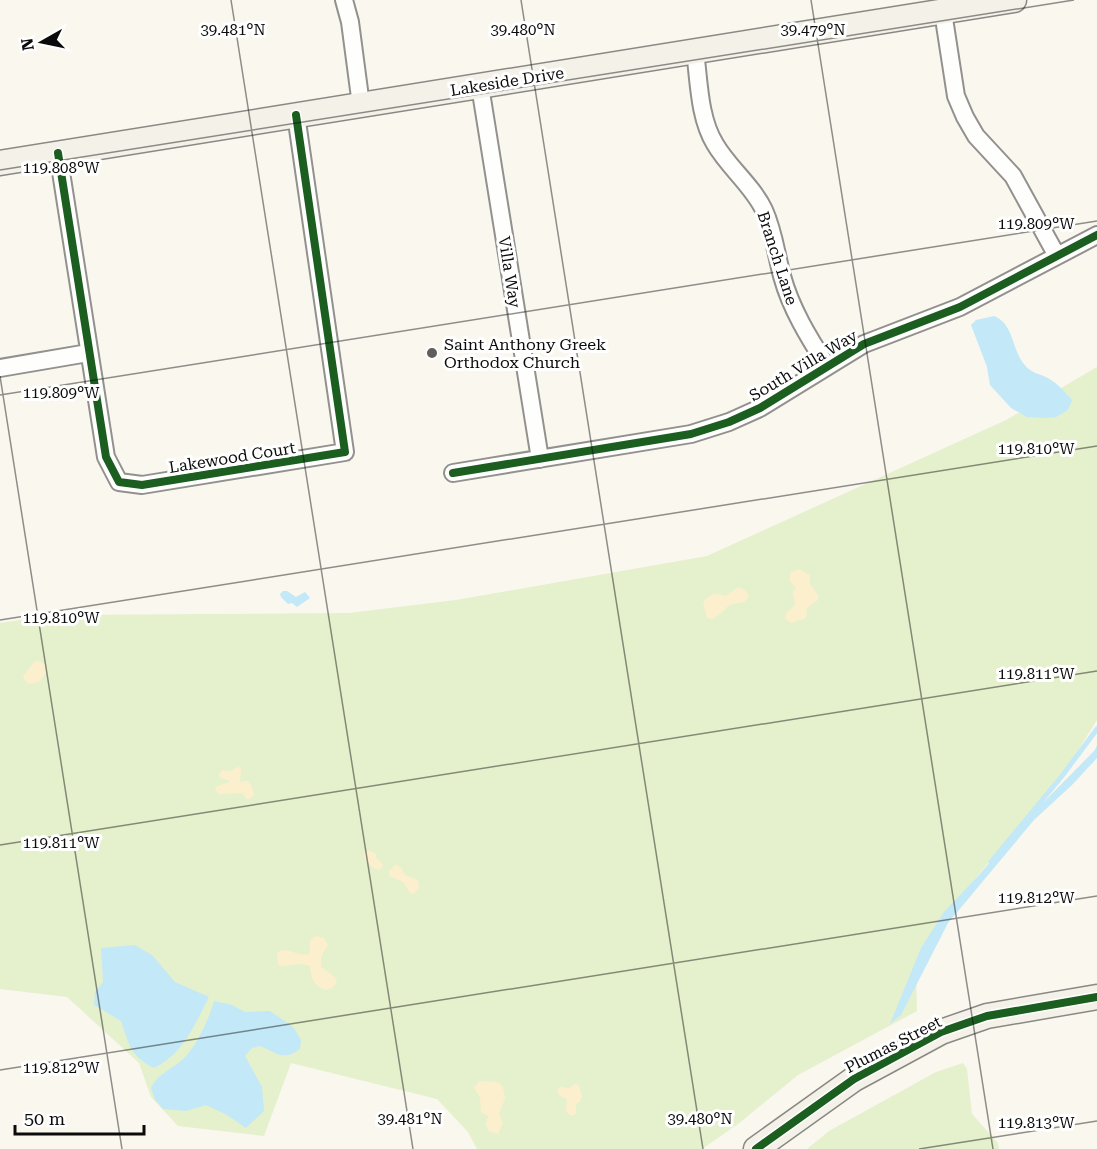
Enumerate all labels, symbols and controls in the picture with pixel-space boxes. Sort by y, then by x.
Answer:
north arrow [12,12,72,72]
text: 39.481°N [200,21,266,39]
text: 39.480°N [490,21,556,39]
text: 39.479°N [780,21,846,39]
text: N [17,37,38,52]
street label: Lakeside Drive [449,63,565,100]
text: 119.808°W [23,159,100,177]
street label: Branch Lane [753,209,802,308]
text: 119.809°W [998,215,1075,233]
street label: Villa Way [494,235,525,310]
street label: South Villa Way [746,325,861,405]
place label: Saint Anthony Greek Orthodox Church [444,335,606,372]
marker: Saint Anthony Greek Orthodox Church [425,346,439,360]
text: 119.809°W [23,384,100,402]
street label: Lakewood Court [167,438,297,477]
text: 119.810°W [998,440,1075,458]
text: 119.810°W [23,609,100,627]
text: 119.811°W [998,665,1075,683]
text: 119.811°W [23,834,100,852]
text: 119.812°W [998,889,1075,907]
street label: Plumas Street [842,1012,945,1077]
text: 119.812°W [23,1059,100,1077]
scale bar [15,1098,144,1136]
text: 50 m [24,1108,65,1129]
text: 39.481°N [377,1110,443,1128]
text: 39.480°N [667,1110,733,1128]
text: 119.813°W [998,1114,1075,1132]

